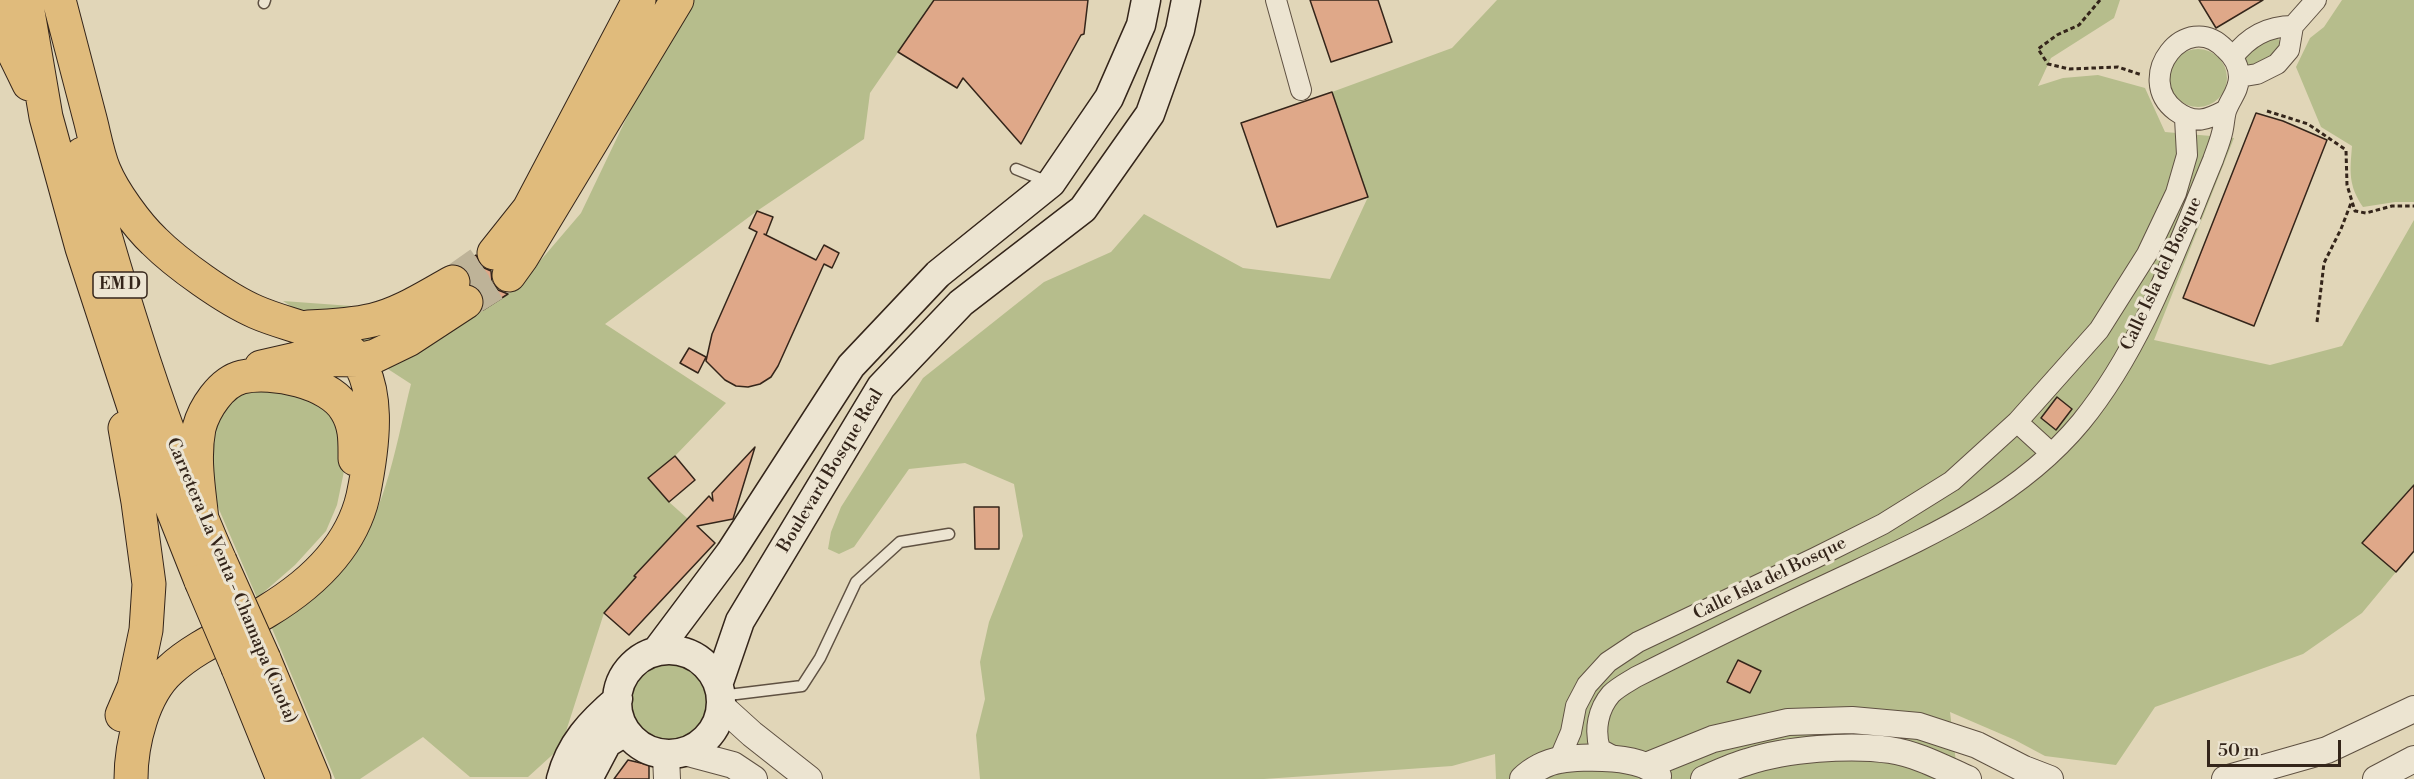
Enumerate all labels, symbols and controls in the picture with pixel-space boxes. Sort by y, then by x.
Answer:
street label: Calle Isla del Bosque [2117,194,2207,354]
road number: EM D [93,272,147,298]
street label: Boulevard Bosque Real [773,385,889,557]
street label: Carretera La Venta - Chamapa (Cuota) [161,435,301,727]
street label: Calle Isla del Bosque [1690,533,1850,625]
scale bar [2210,728,2344,766]
text: 50 m [2218,739,2259,762]

